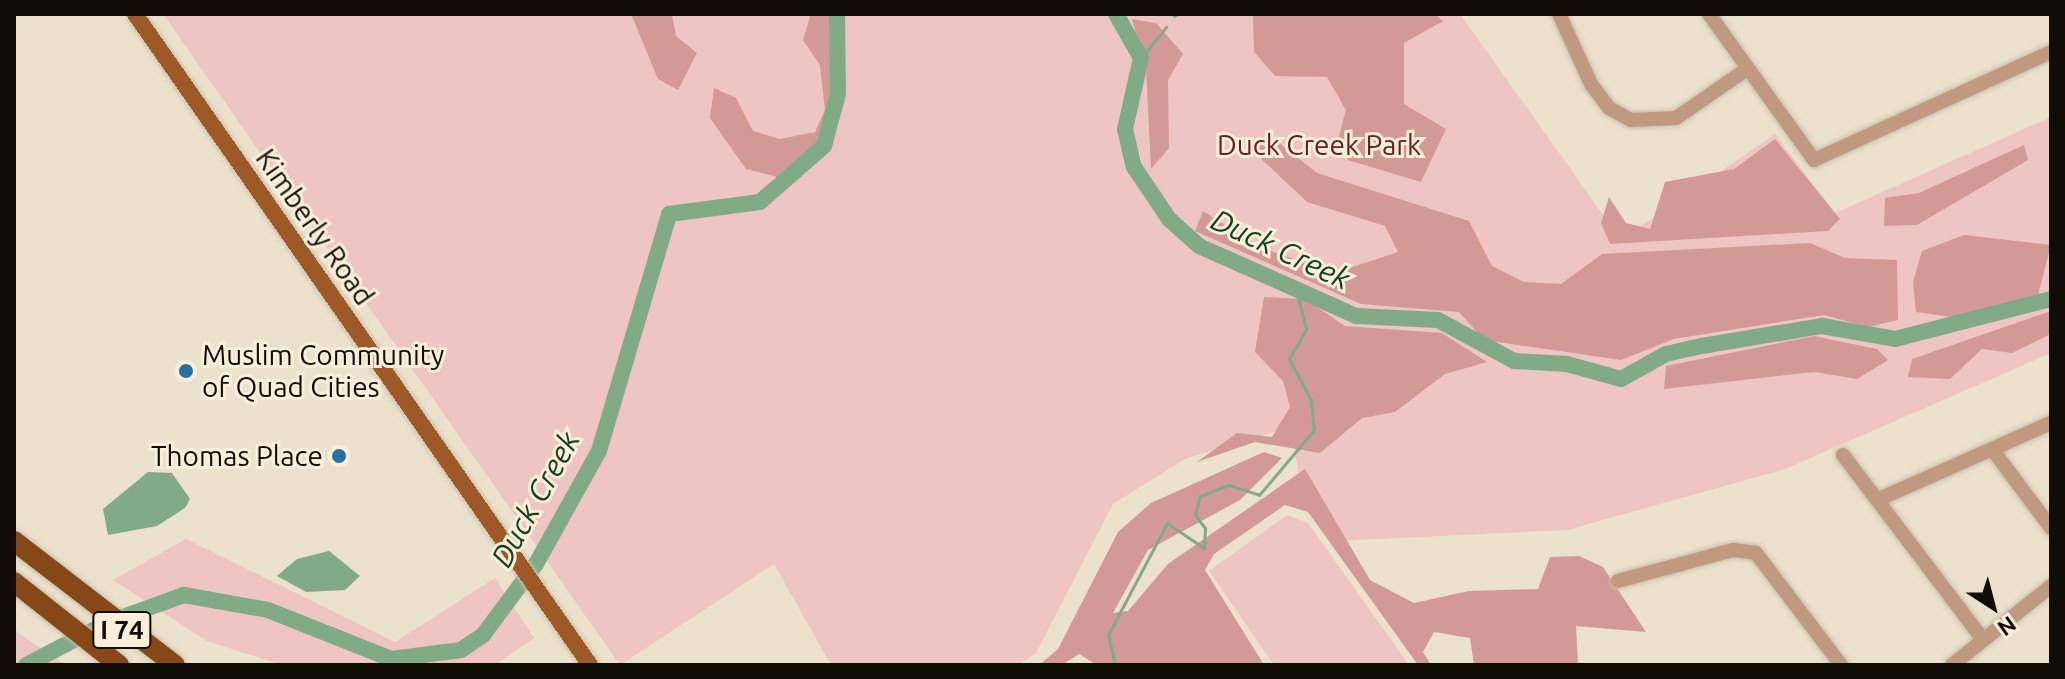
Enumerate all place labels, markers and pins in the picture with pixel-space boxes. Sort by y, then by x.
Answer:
place label: Muslim Community of Quad Cities [202,338,444,404]
marker: Muslim Community of Quad Cities [177,362,195,380]
place label: Thomas Place [151,439,323,473]
marker: Thomas Place [330,447,348,465]

